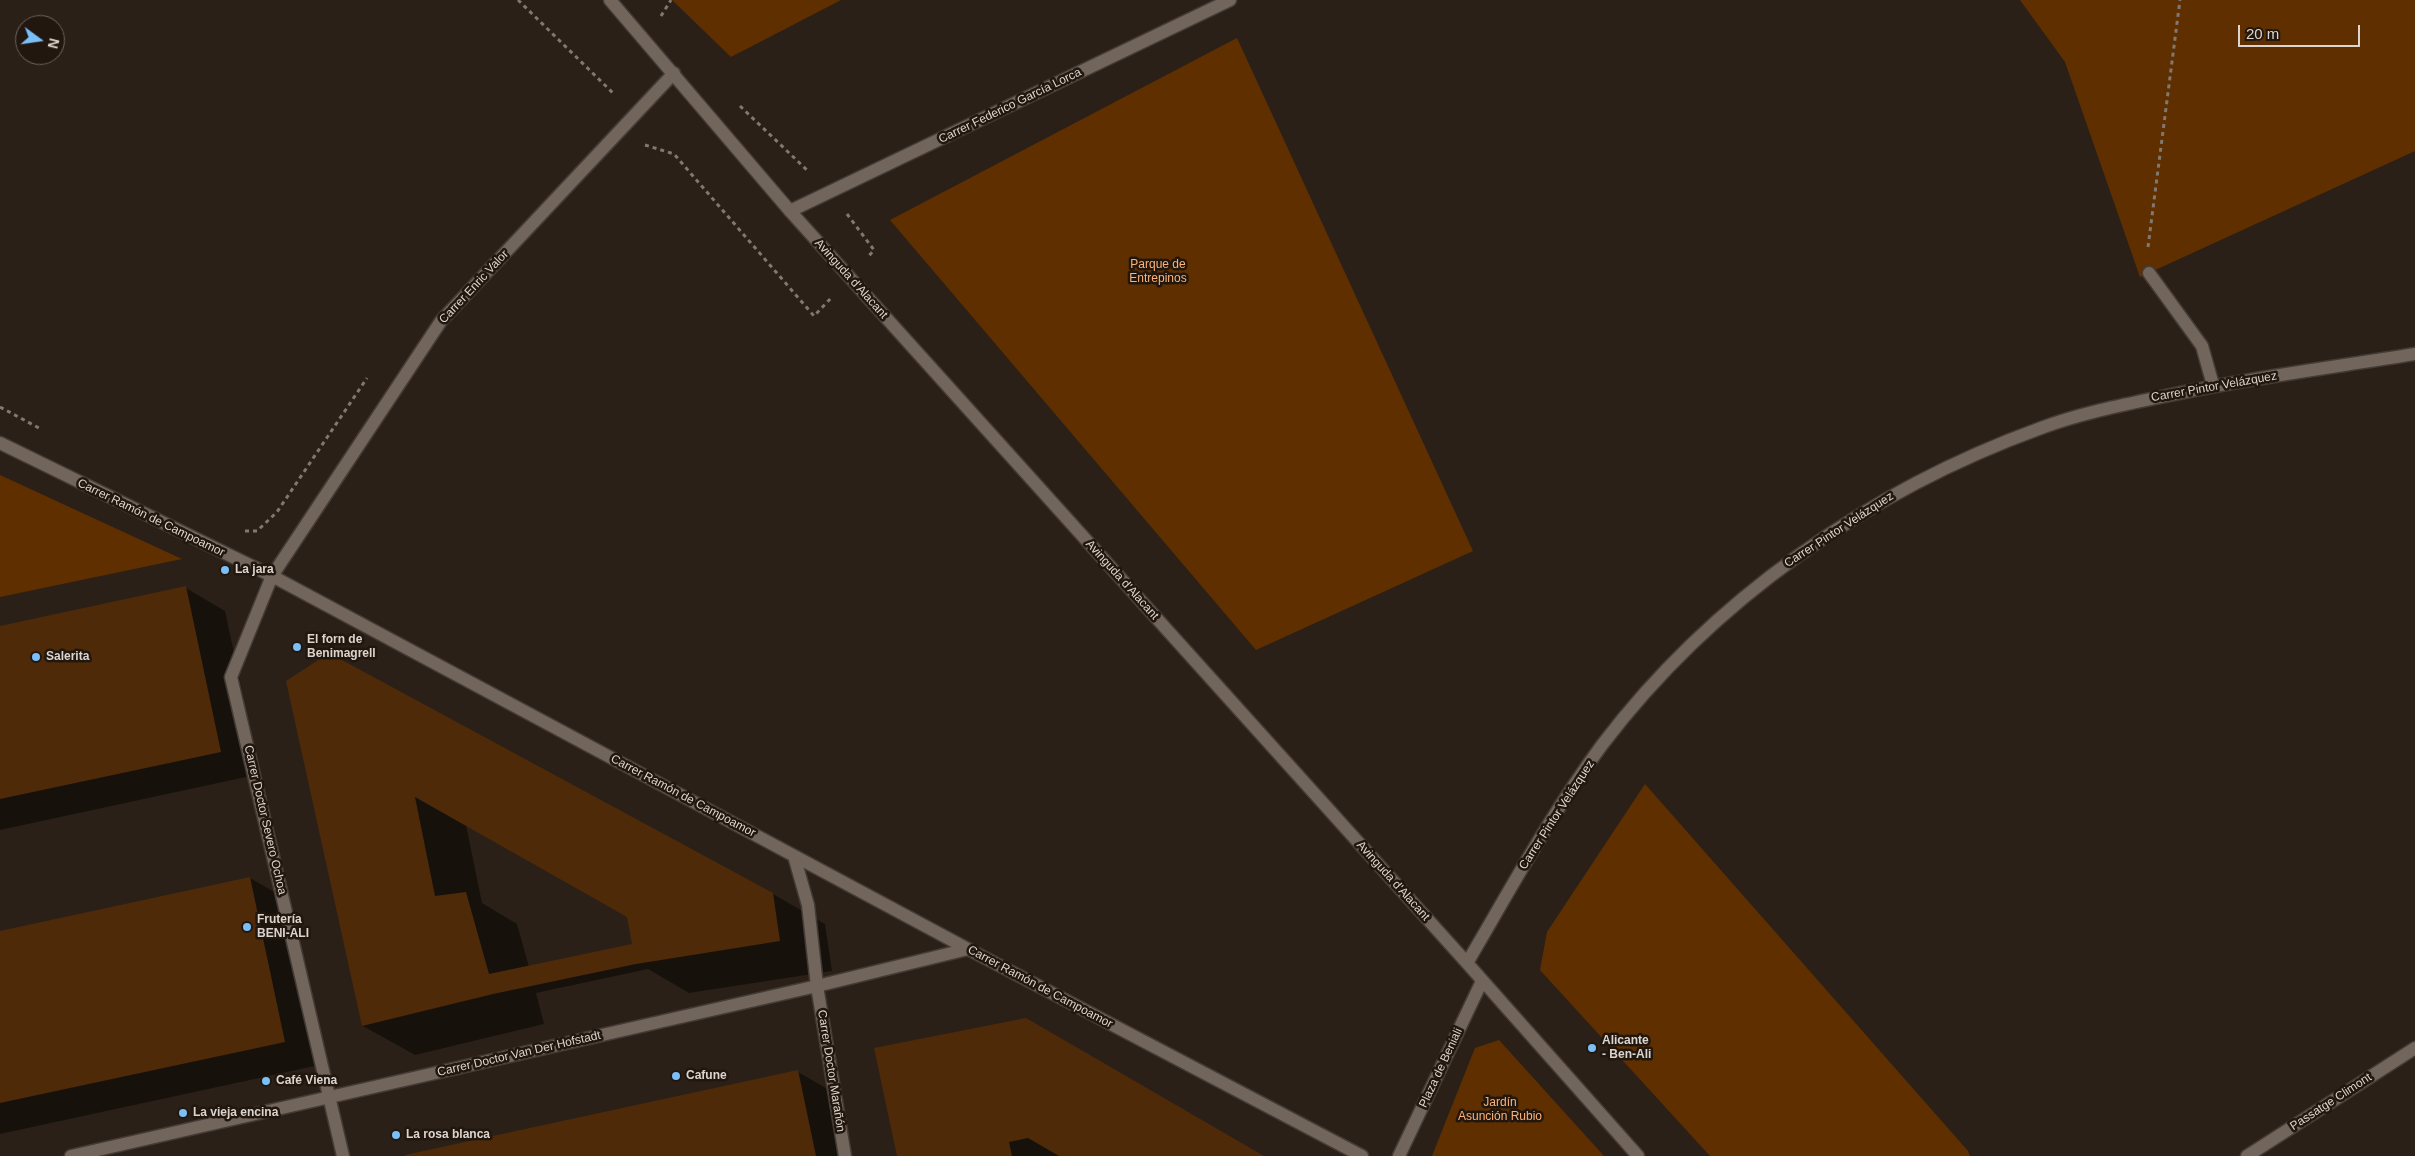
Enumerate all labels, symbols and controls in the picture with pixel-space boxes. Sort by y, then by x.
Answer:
north arrow [15,15,65,65]
scale bar [2240,15,2362,47]
text: 20 m [2246,25,2279,42]
text: N [45,37,63,50]
street label: Carrer Federico García Lorca [936,65,1084,147]
street label: Avinguda d'Alacant [811,236,891,322]
street label: Carrer Enric Valor [436,247,512,327]
park label: Parque de Entrepinos [1129,258,1187,286]
street label: Carrer Pintor Velázquez [2150,369,2278,405]
street label: Carrer Ramón de Campoamor [75,476,227,560]
street label: Carrer Pintor Velázquez [1782,489,1896,571]
street label: Avinguda d'Alacant [1082,537,1162,623]
place label: La jara [235,563,274,577]
marker: La jara [219,564,231,576]
place label: El forn de Benimagrell [307,633,376,661]
marker: El forn de Benimagrell [291,641,303,653]
place label: Salerita [46,650,89,664]
marker: Salerita [30,651,42,663]
street label: Carrer Doctor Severo Ochoa [241,744,289,896]
street label: Carrer Ramón de Campoamor [608,752,758,840]
street label: Carrer Pintor Velázquez [1516,758,1598,872]
street label: Avinguda d'Alacant [1353,838,1433,924]
place label: Frutería BENI-ALI [257,913,309,941]
marker: Frutería BENI-ALI [241,921,253,933]
street label: Carrer Ramón de Campoamor [965,943,1115,1031]
street label: Carrer Doctor Marañón [814,1009,848,1133]
street label: Plaza de Beniali [1416,1026,1466,1110]
street label: Carrer Doctor Van Der Hofstadt [436,1028,602,1080]
place label: Alicante - Ben-Ali [1602,1034,1651,1062]
marker: Alicante - Ben-Ali [1586,1042,1598,1054]
place label: Cafune [686,1069,727,1083]
marker: Cafune [670,1070,682,1082]
street label: Passatge Climont [2288,1070,2374,1134]
place label: Café Viena [276,1074,337,1088]
marker: Café Viena [260,1075,272,1087]
park label: Jardín Asunción Rubio [1458,1096,1542,1124]
place label: La vieja encina [193,1106,278,1120]
marker: La vieja encina [177,1107,189,1119]
place label: La rosa blanca [406,1128,490,1142]
marker: La rosa blanca [390,1129,402,1141]

